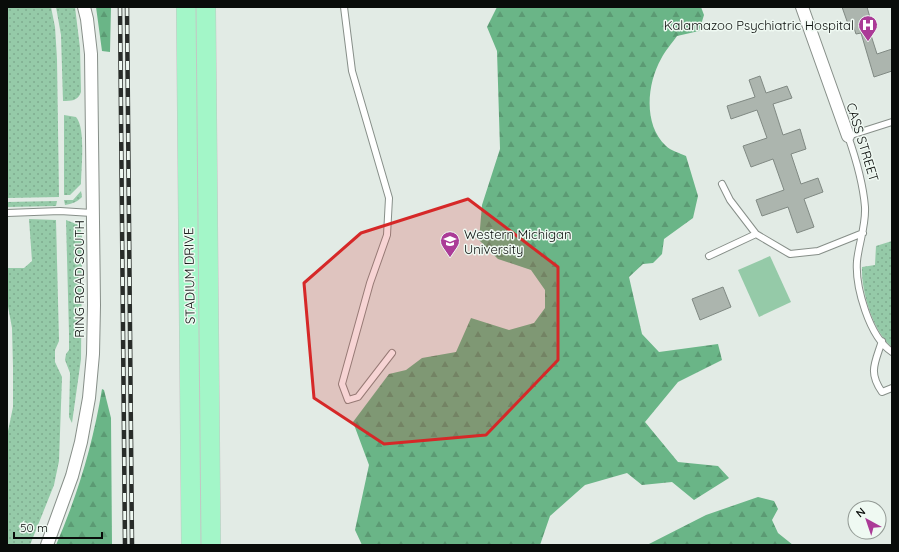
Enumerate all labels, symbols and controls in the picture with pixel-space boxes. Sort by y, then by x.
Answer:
hospital icon: Kalamazoo Psychiatric Hospital [857,14,879,42]
place label: Kalamazoo Psychiatric Hospital [664,17,854,33]
street label: CASS STREET [843,101,883,183]
street label: RING ROAD SOUTH [71,220,87,338]
place label: Western Michigan University [464,226,571,257]
street label: STADIUM DRIVE [180,228,198,324]
school or university icon: Western Michigan University [439,230,461,258]
north arrow [847,500,887,540]
text: N [853,504,868,520]
scale bar [14,514,102,540]
text: 50 m [20,520,48,535]

